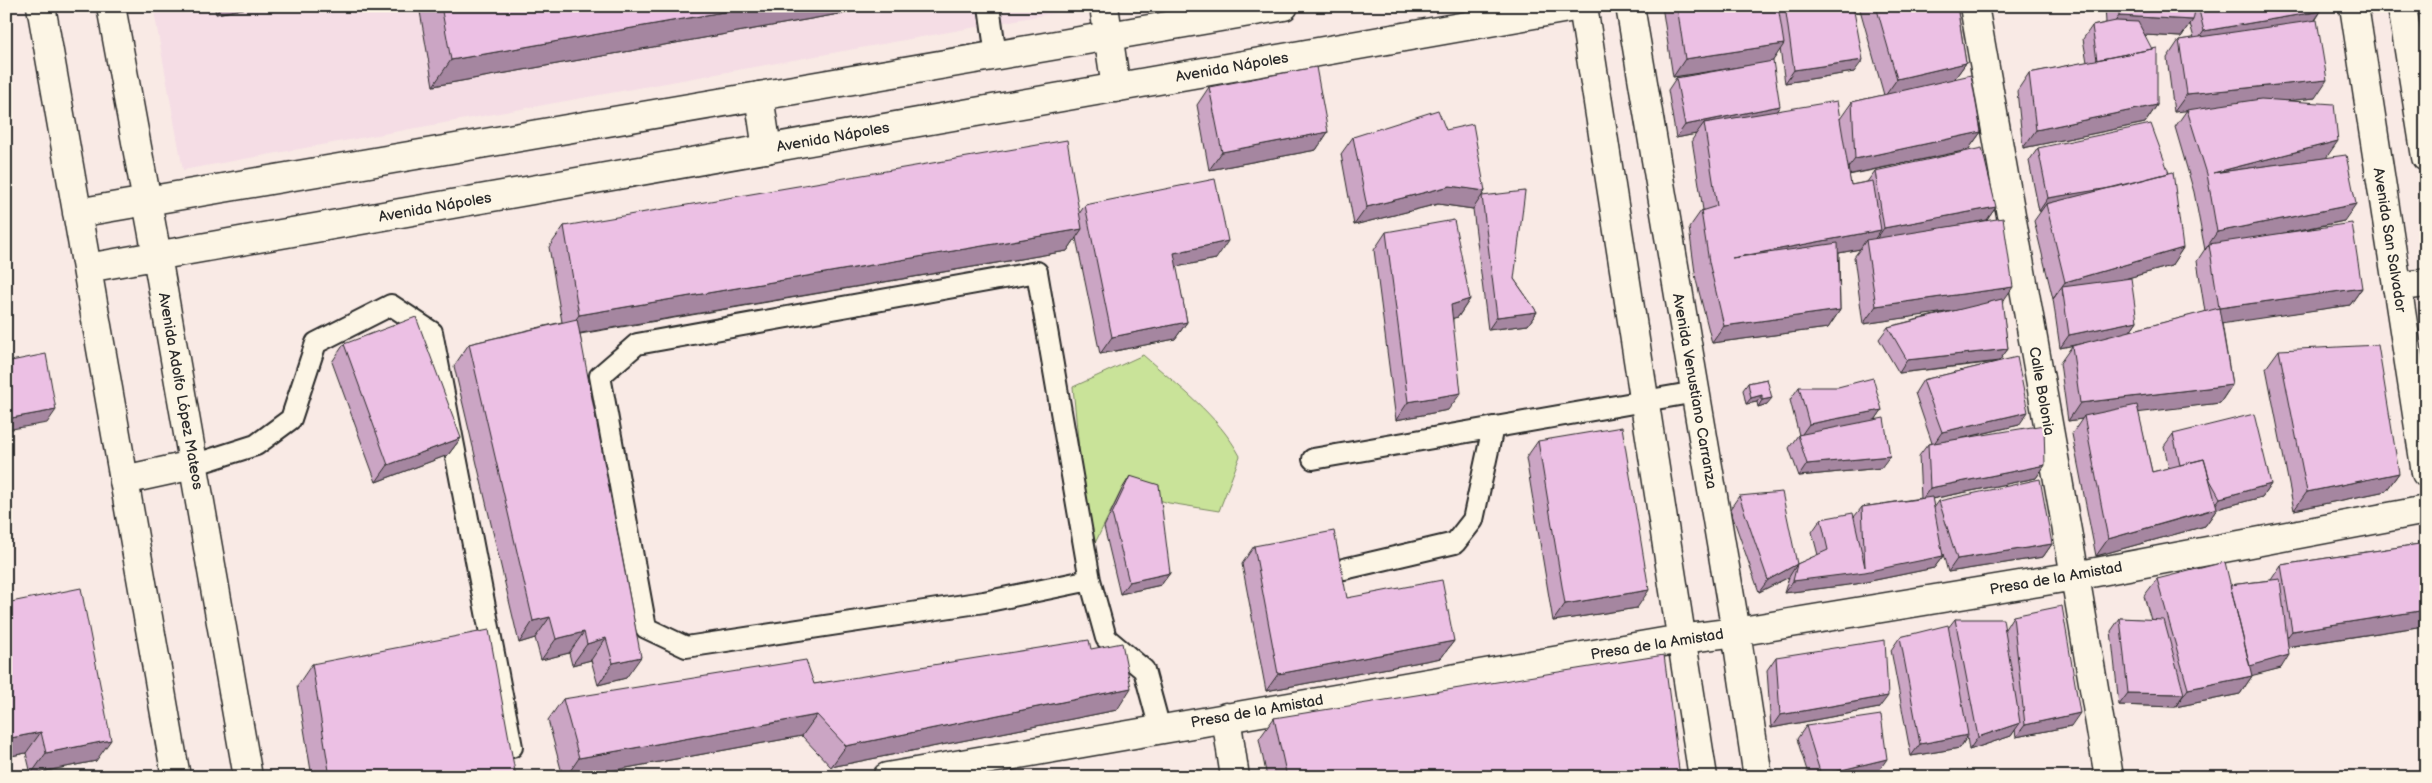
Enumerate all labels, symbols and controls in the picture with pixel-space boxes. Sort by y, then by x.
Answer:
street label: Avenida Nápoles [1174,48,1291,87]
street label: Avenida Nápoles [775,118,892,157]
street label: Avenida San Salvador [2369,166,2410,314]
street label: Avenida Nápoles [377,188,494,227]
street label: Avenida Adolfo López Mateos [154,291,207,492]
street label: Avenida Venustiano Carranza [1668,292,1721,490]
street label: Calle Bolonia [2024,345,2059,437]
street label: Presa de la Amistad [1988,557,2124,600]
street label: Presa de la Amistad [1589,625,1725,664]
street label: Presa de la Amistad [1189,690,1325,733]

